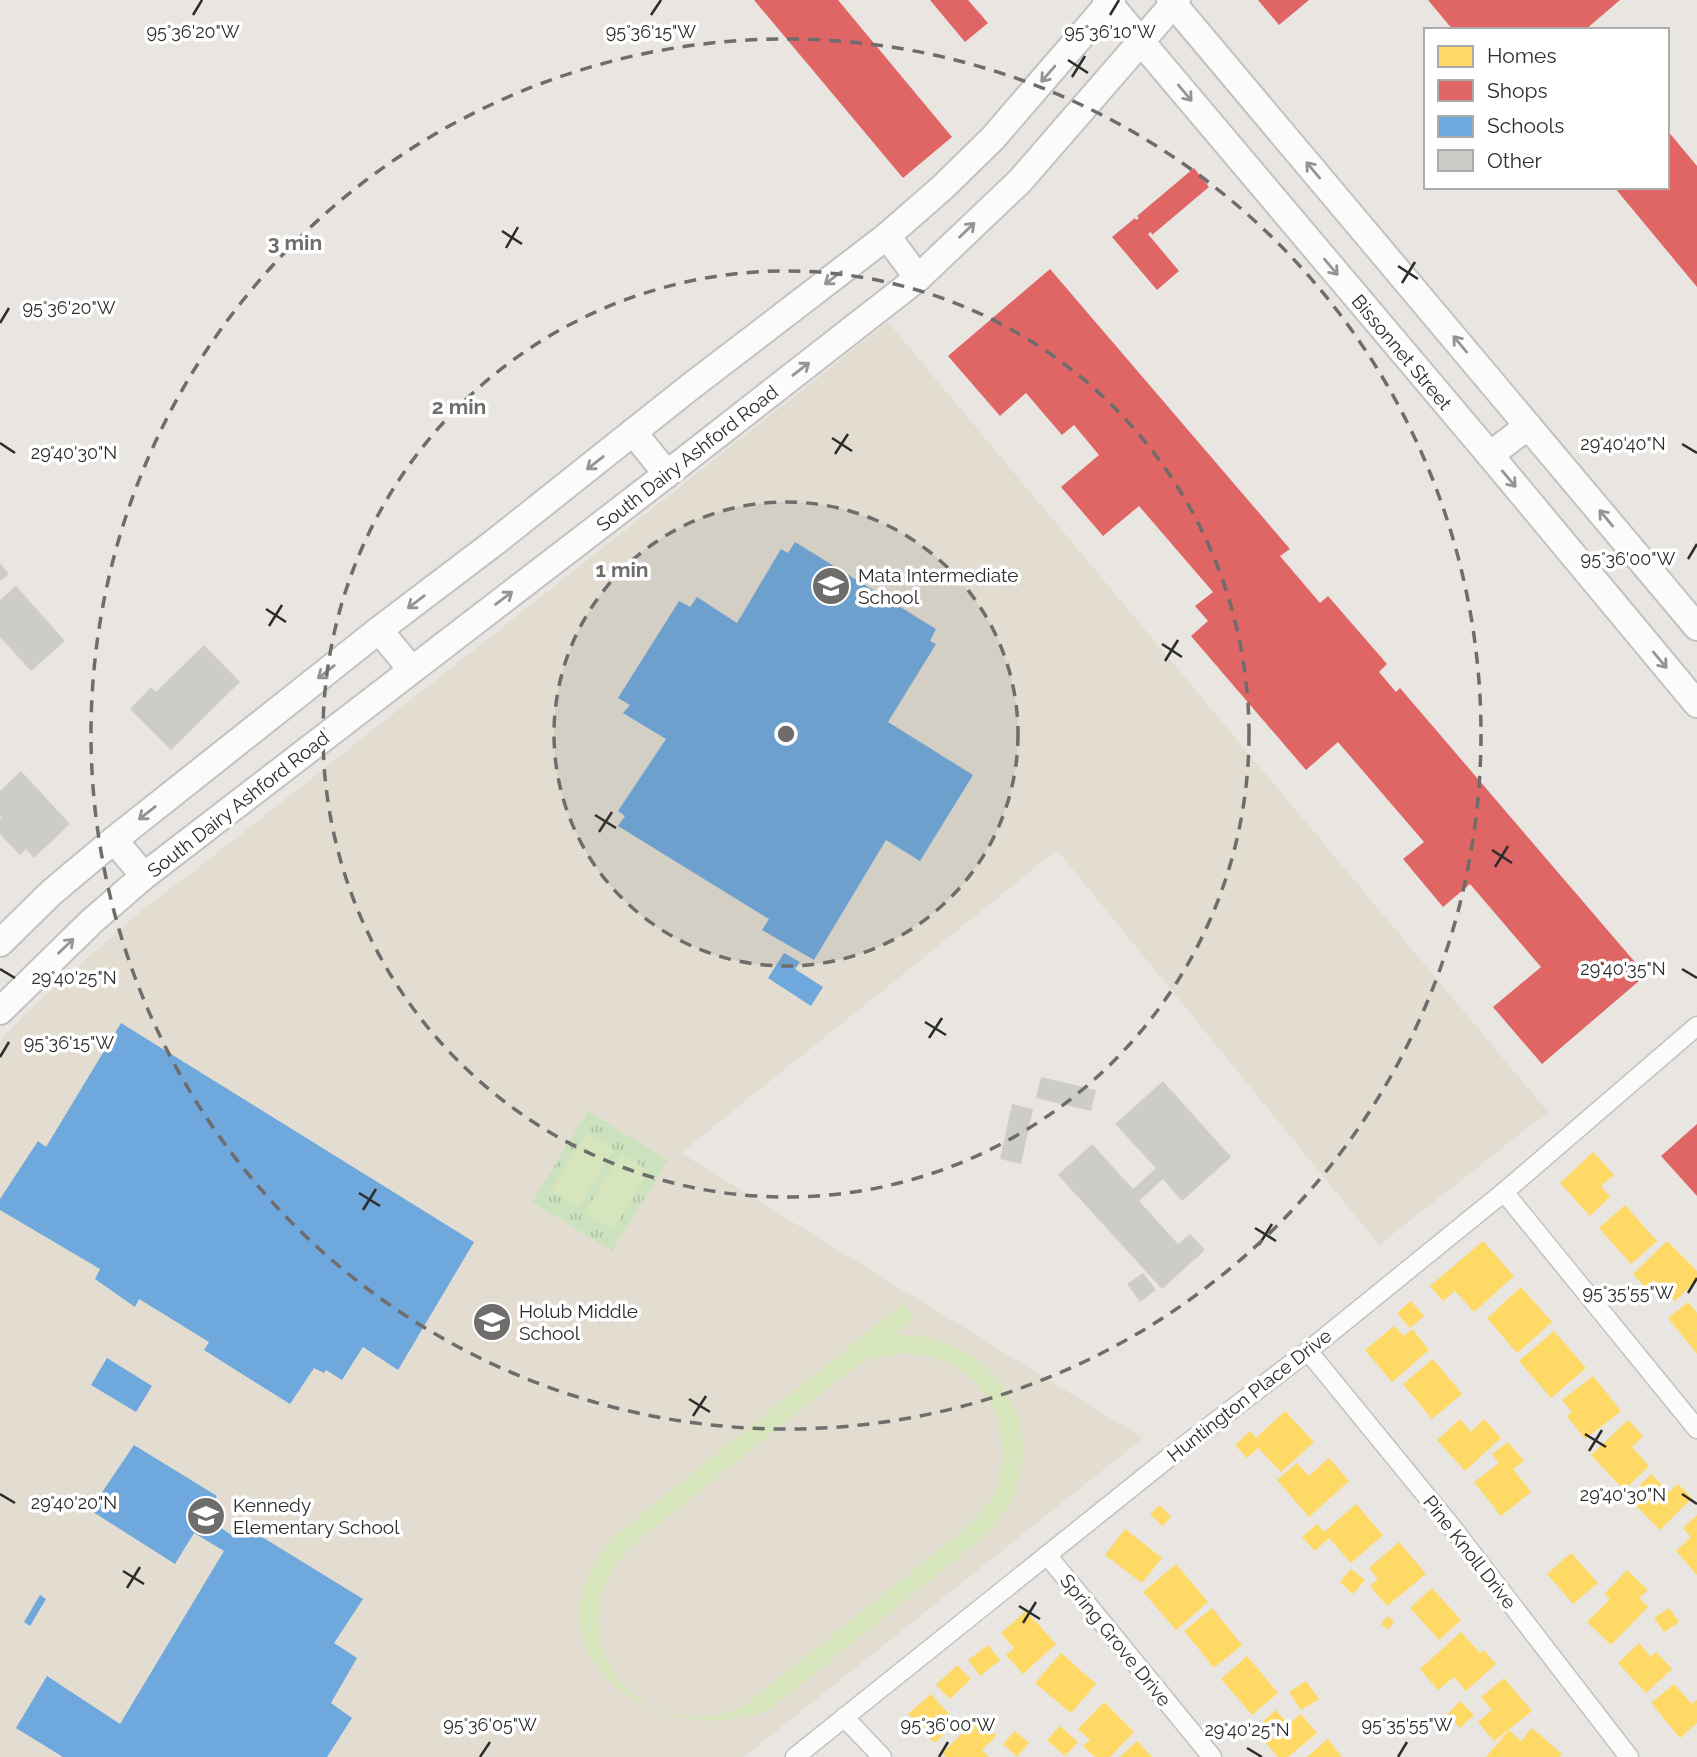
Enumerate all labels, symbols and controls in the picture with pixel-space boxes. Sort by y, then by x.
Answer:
text: 95°36'20"W [146,21,240,42]
text: 95°36'15"W [606,21,696,42]
text: 95°36'10"W [1064,21,1156,42]
legend [1424,28,1669,189]
text: Homes [1487,43,1557,68]
one-way arrow [1040,64,1056,82]
text: Shops [1487,78,1548,103]
one-way arrow [1177,84,1193,102]
text: Schools [1487,113,1564,138]
text: Other [1487,148,1542,173]
one-way arrow [1305,162,1321,180]
one-way arrow [958,222,975,239]
text: 3 min [268,230,322,255]
one-way arrow [1324,258,1339,276]
one-way arrow [824,270,843,285]
street label: Bissonnet Street [1347,290,1457,415]
text: 95°36'20"W [22,297,116,318]
one-way arrow [1452,336,1468,354]
one-way arrow [791,362,809,377]
street label: South Dairy Ashford Road [592,380,782,536]
text: 2 min [432,394,486,419]
text: 29°40'40"N [1580,433,1666,454]
text: 29°40'30"N [31,442,117,463]
one-way arrow [587,455,605,470]
one-way arrow [1501,470,1517,488]
one-way arrow [1598,510,1614,528]
text: 95°36'00"W [1581,548,1676,569]
text: 1 min [595,557,649,582]
place label: Mata Intermediate School [858,564,1018,608]
school or university icon: Mata Intermediate School [810,565,852,607]
one-way arrow [494,591,513,606]
one-way arrow [407,595,425,610]
one-way arrow [1652,650,1668,668]
one-way arrow [317,664,335,680]
centre of rings [774,722,798,746]
street label: South Dairy Ashford Road [143,726,333,882]
one-way arrow [139,806,157,821]
one-way arrow [57,938,74,955]
text: 29°40'35"N [1580,958,1666,979]
text: 29°40'25"N [31,967,117,988]
text: 95°36'15"W [24,1032,114,1053]
text: 95°35'55"W [1582,1282,1674,1303]
place label: Holub Middle School [519,1300,638,1344]
school or university icon: Holub Middle School [471,1301,513,1343]
street label: Huntington Place Drive [1163,1324,1335,1466]
text: 29°40'30"N [1580,1484,1666,1505]
street label: Pine Knoll Drive [1419,1491,1521,1613]
text: 29°40'20"N [31,1492,117,1513]
place label: Kennedy Elementary School [233,1494,400,1538]
school or university icon: Kennedy Elementary School [185,1495,227,1537]
street label: Spring Grove Drive [1056,1569,1176,1711]
text: 95°36'05"W [443,1714,537,1735]
text: 95°36'00"W [901,1714,996,1735]
text: 95°35'55"W [1361,1714,1453,1735]
text: 29°40'25"N [1204,1719,1290,1740]

